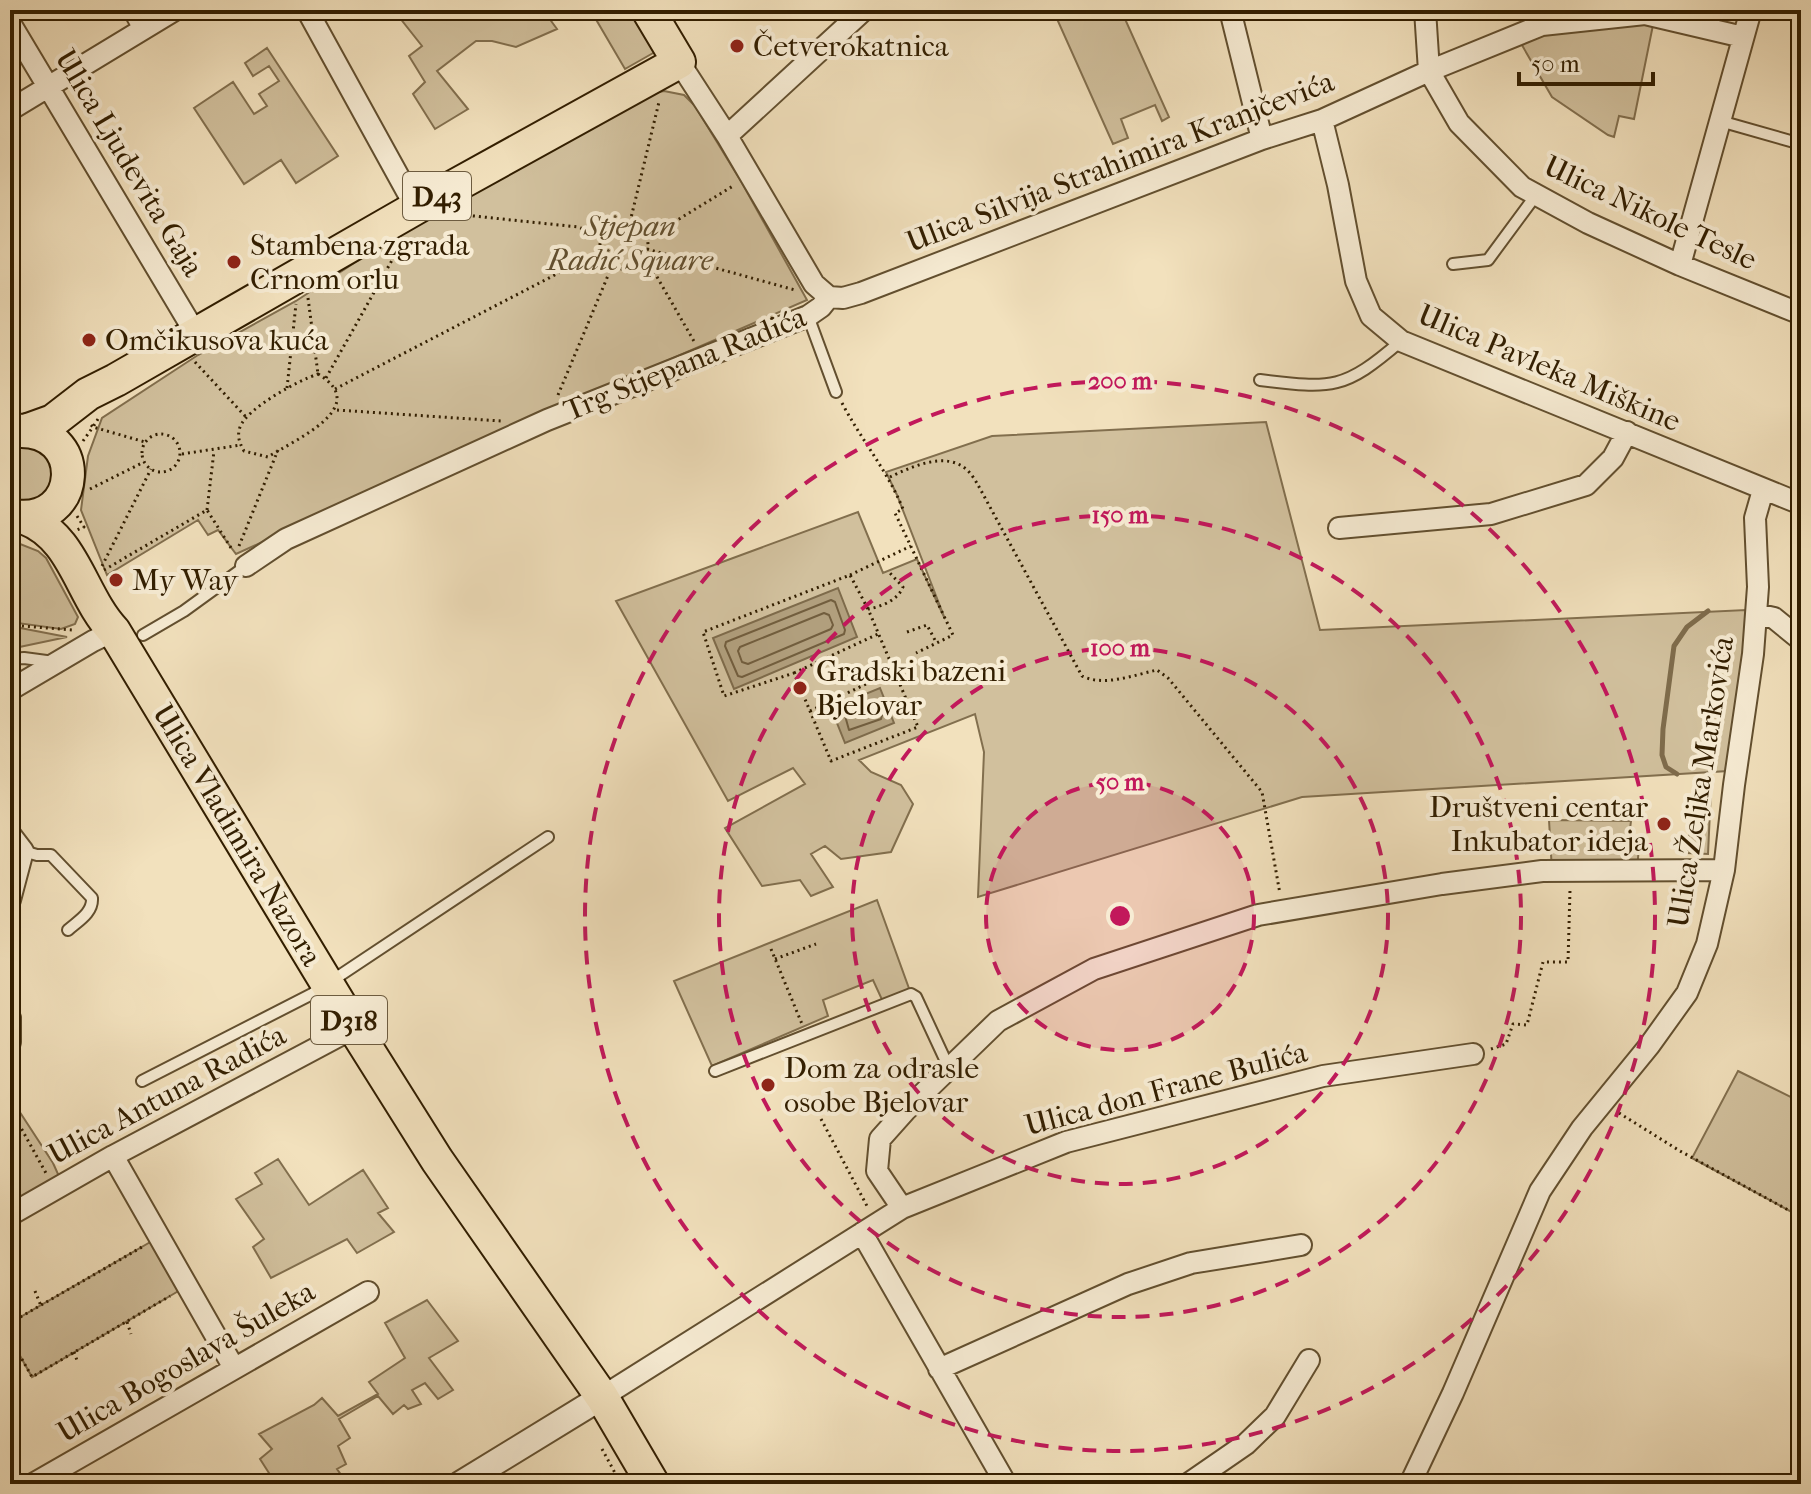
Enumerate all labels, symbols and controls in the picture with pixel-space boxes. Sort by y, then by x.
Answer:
place label: Četverokatnica [753,29,950,64]
scale bar [1519,36,1653,86]
marker: Četverokatnica [728,37,746,55]
street label: Ulica Ljudevita Gaja [47,43,211,284]
text: 50 m [1531,50,1580,78]
street label: Ulica Silvija Strahimira Kranjčevića [901,64,1340,260]
street label: Ulica Nikole Tesle [1538,148,1762,278]
road number: D43 [403,172,471,220]
park label: Stjepan Radić Square [545,209,714,278]
place label: Stambena zgrada Crnom orlu [250,228,471,297]
marker: Stambena zgrada Crnom orlu [225,253,243,271]
street label: Ulica Pavleka Miškine [1412,297,1686,439]
street label: Trg Stjepana Radića [559,299,812,429]
place label: Omčikusova kuća [105,323,329,358]
marker: Omčikusova kuća [80,331,98,349]
text: 200 m [1088,367,1153,395]
text: 150 m [1091,501,1150,529]
place label: My Way [132,563,239,598]
marker: My Way [107,571,125,589]
street label: Ulica Željka Markovića [1661,633,1741,930]
text: 100 m [1090,634,1151,662]
place label: Gradski bazeni Bjelovar [816,654,1006,723]
marker: Gradski bazeni Bjelovar [791,679,809,697]
street label: Ulica Vladimira Nazora [145,698,330,973]
text: 50 m [1096,768,1145,796]
place label: Društveni centar Inkubator ideja [1429,790,1649,859]
marker: Društveni centar Inkubator ideja [1655,815,1673,833]
centre of rings [1106,902,1134,930]
road number: D318 [311,996,387,1044]
street label: Ulica Antuna Radića [42,1017,293,1172]
street label: Ulica don Frane Bulića [1021,1034,1312,1144]
place label: Dom za odrasle osobe Bjelovar [784,1051,979,1120]
marker: Dom za odrasle osobe Bjelovar [759,1076,777,1094]
street label: Ulica Bogoslava Šuleka [51,1273,322,1450]

